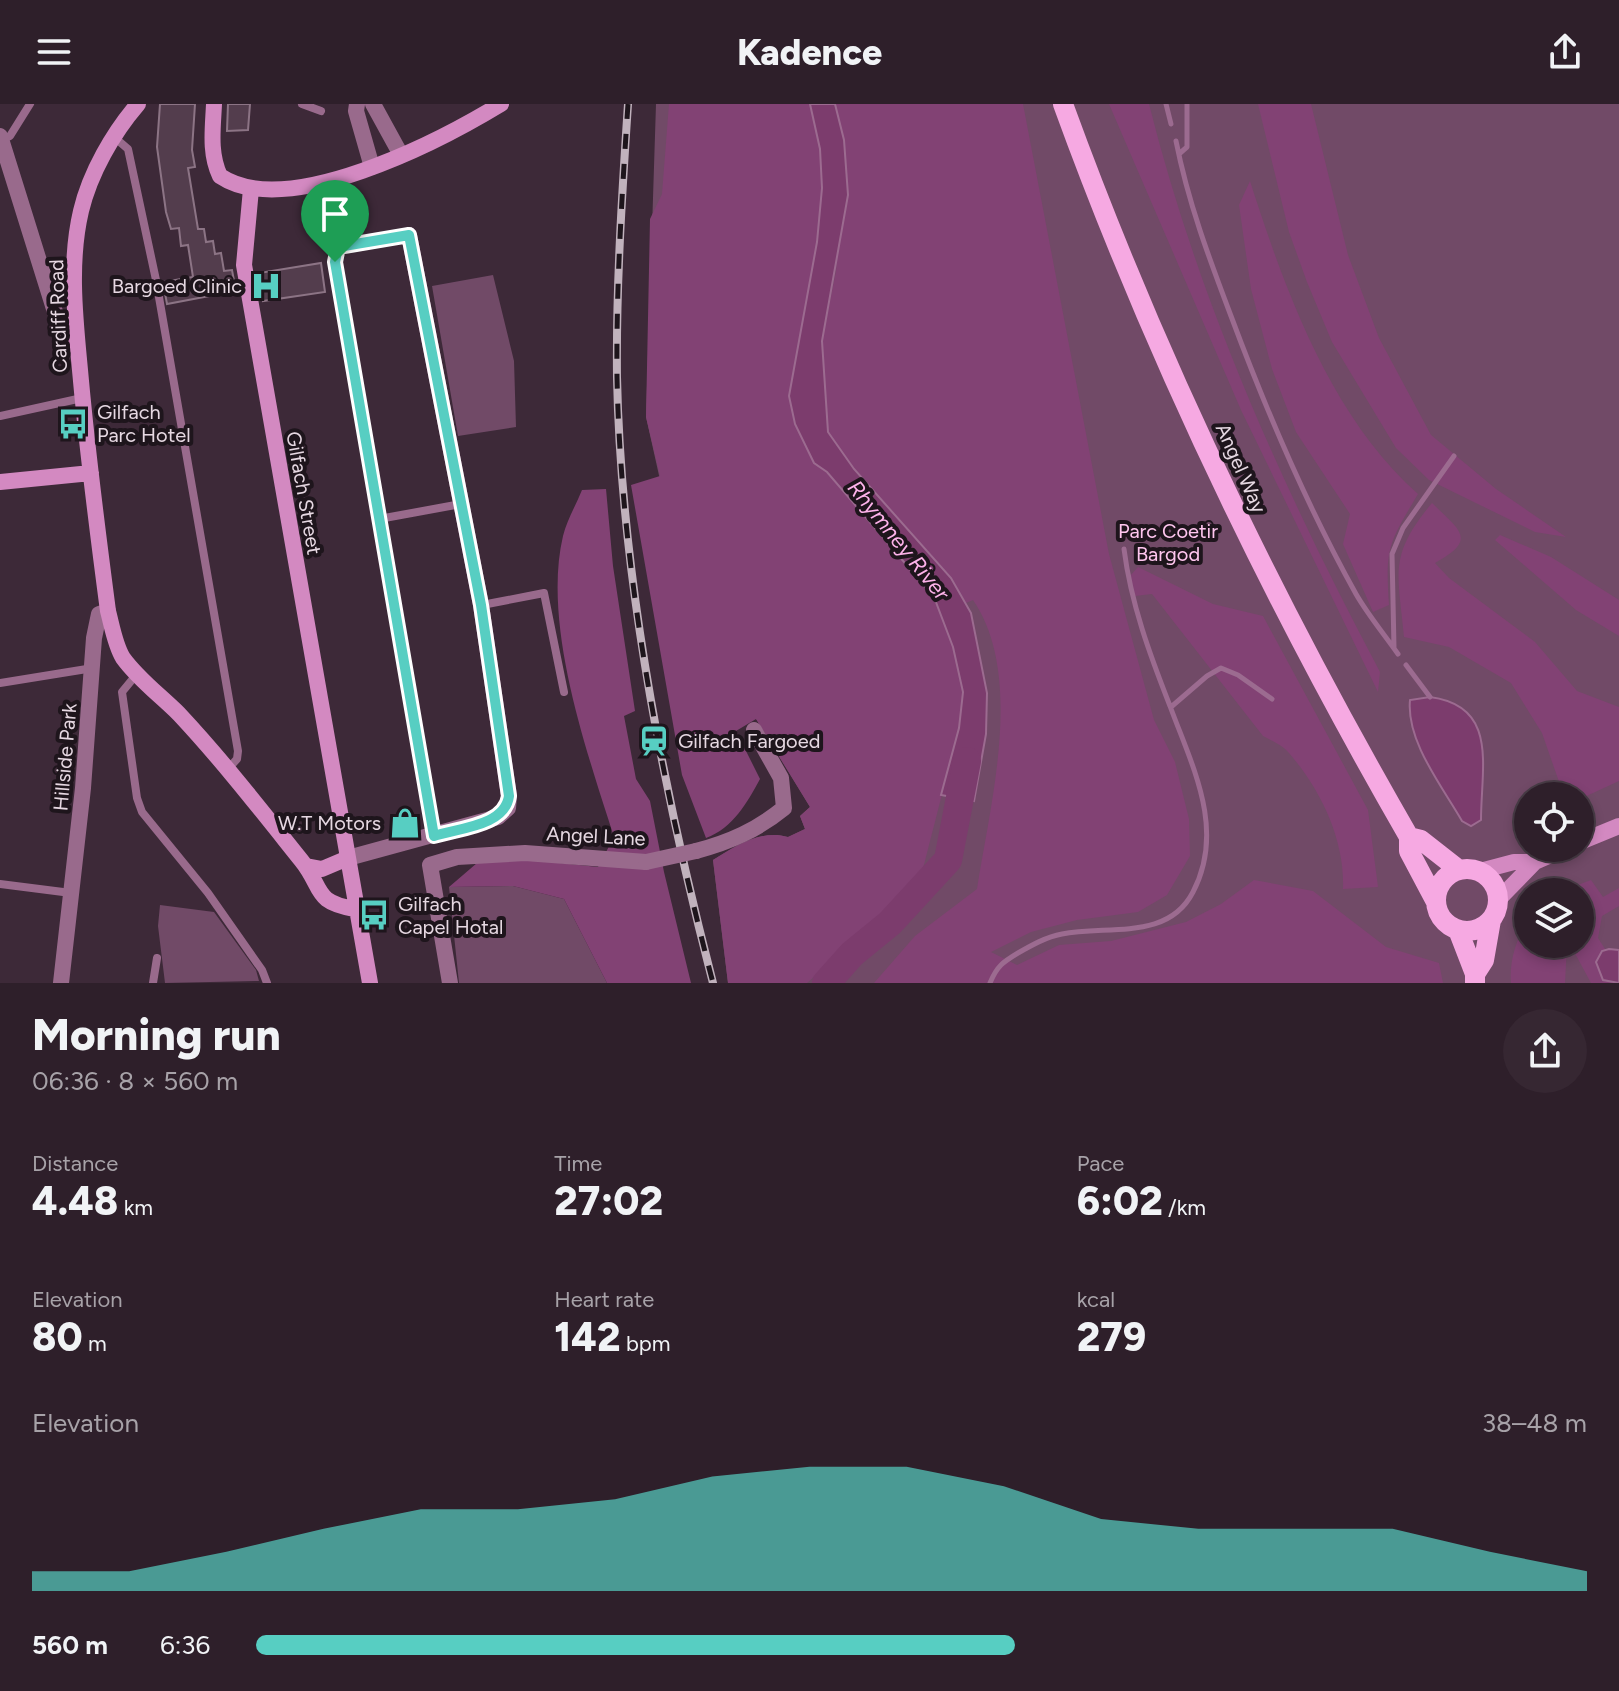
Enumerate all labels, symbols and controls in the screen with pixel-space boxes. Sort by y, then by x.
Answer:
icon: menu [32,30,76,74]
icon: share [1543,30,1587,74]
text: Kadence [737,31,882,74]
pin [301,180,369,262]
icon: arrive [313,192,357,236]
street label: Cardiff Road [44,259,72,373]
hospital icon: Bargoed Clinic [249,269,283,303]
place label: Bargoed Clinic [112,274,242,298]
place label: Gilfach Parc Hotel [97,400,191,447]
bus stop icon: Gilfach Parc Hotel [56,407,90,441]
street label: Angel Way [1211,419,1272,517]
street label: Gilfach Street [281,430,327,556]
water label: Rhymney River [842,475,956,607]
park label: Parc Coetir Bargod [1118,519,1218,566]
street label: Hillside Park [48,702,82,812]
station icon: Gilfach Fargoed [637,724,671,758]
place label: Gilfach Fargoed [678,729,820,753]
map controls [1514,782,1594,958]
button: locate [1514,782,1594,862]
shop icon: W.T Motors [388,806,422,840]
place label: W.T Motors [278,811,381,835]
street label: Angel Lane [546,821,646,851]
button: layers [1514,878,1594,958]
place label: Gilfach Capel Hotal [398,892,503,939]
bus stop icon: Gilfach Capel Hotal [357,898,391,932]
text: Morning run [32,1008,281,1061]
button: share [1503,1009,1587,1093]
text: 06:36 · 8 × 560 m [32,1065,238,1097]
text: Distance [32,1150,118,1177]
text: Time [554,1150,602,1177]
text: Pace [1077,1150,1124,1177]
text: 4.48 [32,1177,118,1225]
text: 27:02 [554,1177,663,1225]
text: 6:02 [1077,1177,1163,1225]
text: km [118,1194,153,1221]
text: /km [1163,1194,1206,1221]
text: Elevation [32,1286,122,1313]
text: Heart rate [554,1286,654,1313]
text: kcal [1077,1286,1115,1313]
text: 80 [32,1313,83,1361]
text: 142 [554,1313,620,1361]
text: 279 [1077,1313,1146,1361]
text: m [83,1330,107,1357]
text: bpm [620,1330,671,1357]
text: Elevation [32,1407,139,1439]
text: 38–48 m [1482,1407,1587,1439]
text: 560 m [32,1629,108,1661]
text: 6:36 [160,1629,210,1661]

